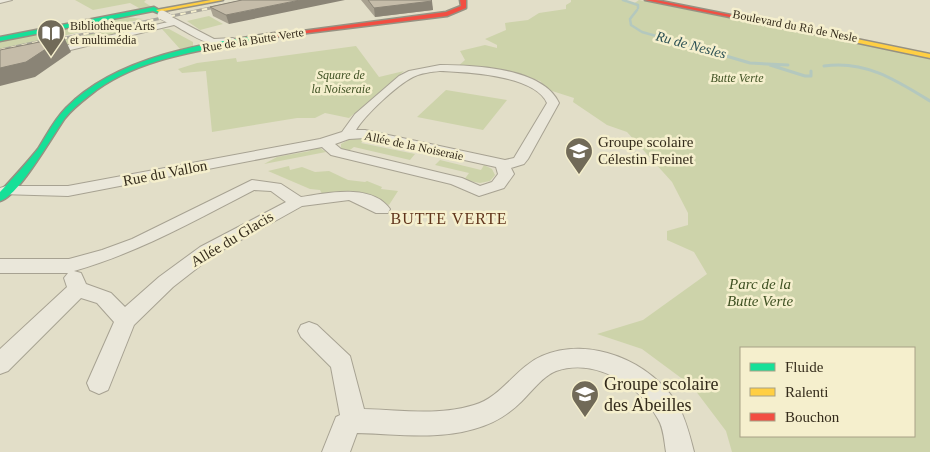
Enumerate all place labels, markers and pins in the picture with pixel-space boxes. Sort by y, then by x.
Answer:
library icon: Bibliothèque Arts et multimédia [36,18,66,57]
place label: Bibliothèque Arts et multimédia [70,19,155,47]
place label: Groupe scolaire Célestin Freinet [598,134,694,167]
school or university icon: Groupe scolaire Célestin Freinet [564,136,594,175]
place label: Groupe scolaire des Abeilles [604,374,718,415]
school or university icon: Groupe scolaire des Abeilles [570,379,600,418]

